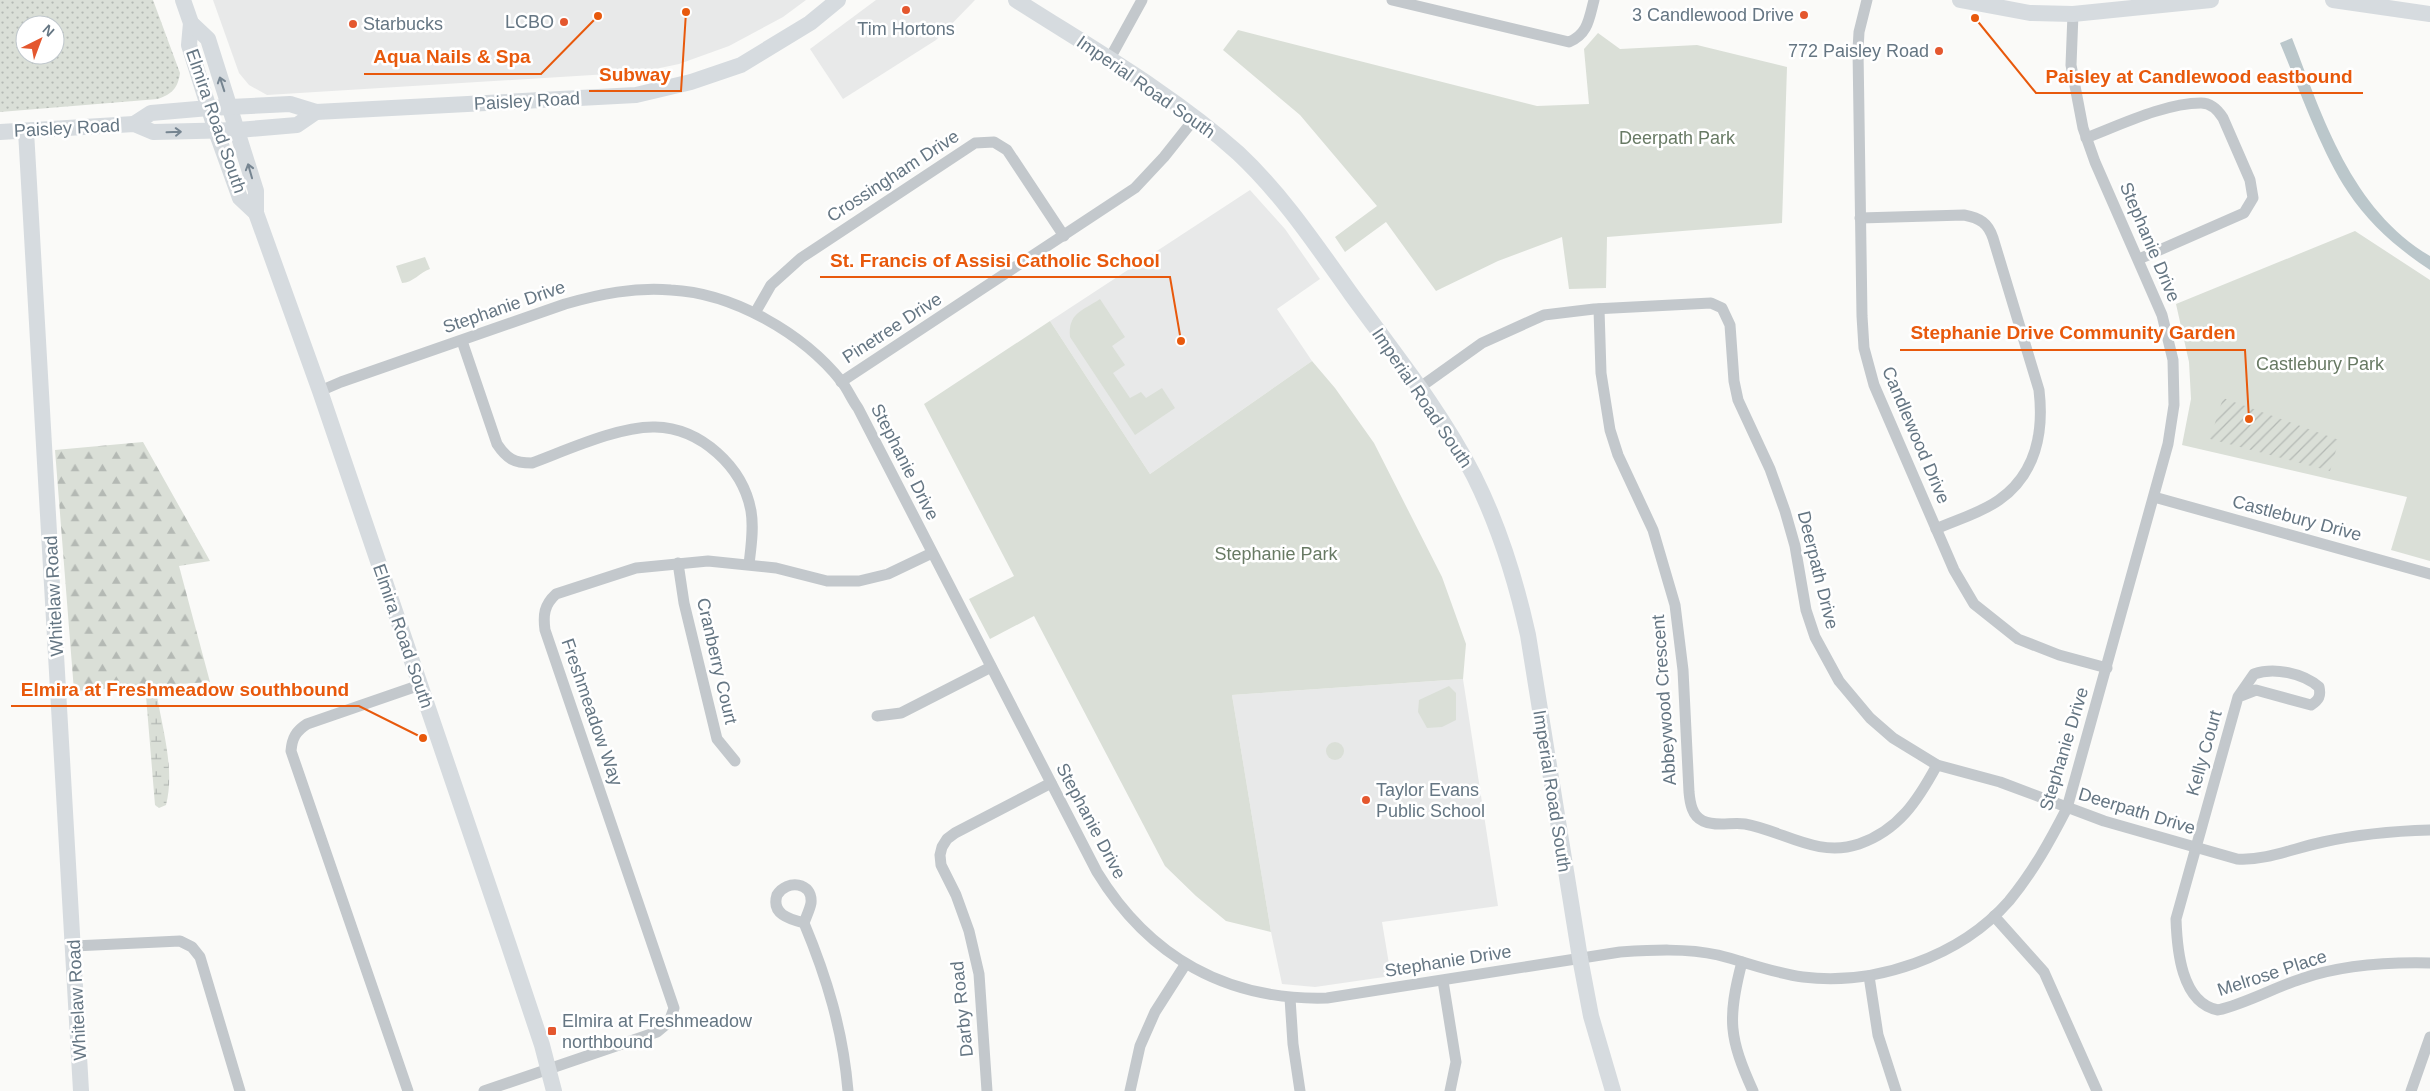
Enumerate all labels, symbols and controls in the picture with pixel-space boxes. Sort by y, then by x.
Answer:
marker: Tim Hortons [900,4,912,16]
place label: 3 Candlewood Drive [1632,5,1794,25]
marker: 3 Candlewood Drive [1798,9,1810,21]
place label: LCBO [505,12,554,32]
place label: Starbucks [363,14,443,34]
north arrow [15,15,65,65]
marker: LCBO [558,16,570,28]
marker: Starbucks [347,18,359,30]
place label: Tim Hortons [857,19,955,39]
text: N [40,21,58,40]
street label: Imperial Road South [1073,32,1219,142]
callout: Aqua Nails & Spa [364,40,541,74]
place label: 772 Paisley Road [1788,41,1929,61]
marker: 772 Paisley Road [1933,45,1945,57]
street label: Elmira Road South [182,46,250,196]
text: Aqua Nails & Spa [373,46,531,67]
callout: Subway [589,57,681,91]
callout: Paisley at Candlewood eastbound [2036,59,2363,93]
text: Subway [599,64,671,85]
text: Paisley at Candlewood eastbound [2045,66,2353,87]
one-way arrow [217,76,227,92]
street label: Paisley Road [474,88,580,114]
street label: Paisley Road [14,115,120,141]
street label: Crossingham Drive [823,126,963,226]
one-way arrow [166,127,182,137]
park label: Deerpath Park [1619,128,1736,148]
one-way arrow [245,163,255,179]
street label: Stephanie Drive [2116,179,2184,305]
callout: St. Francis of Assisi Catholic School [820,243,1170,277]
text: St. Francis of Assisi Catholic School [830,250,1160,271]
street label: Stephanie Drive [440,277,568,337]
street label: Pinetree Drive [839,289,945,367]
callout: Stephanie Drive Community Garden [1900,316,2245,350]
text: Stephanie Drive Community Garden [1910,322,2236,343]
street label: Imperial Road South [1368,324,1476,472]
park label: Castlebury Park [2256,354,2385,374]
street label: Candlewood Drive [1878,363,1954,507]
street label: Stephanie Drive [867,400,943,524]
street label: Castlebury Drive [2230,491,2364,545]
street label: Deerpath Drive [1794,509,1842,631]
street label: Whitelaw Road [41,535,67,657]
park label: Stephanie Park [1214,544,1339,564]
street label: Elmira Road South [369,561,437,711]
street label: Cranberry Court [693,596,741,726]
street label: Abbeywood Crescent [1648,614,1680,786]
street label: Freshmeadow Way [557,636,627,788]
callout: Elmira at Freshmeadow southbound [11,672,359,706]
text: Elmira at Freshmeadow southbound [21,679,349,700]
street label: Stephanie Drive [2036,685,2092,813]
street label: Imperial Road South [1529,708,1575,874]
street label: Kelly Court [2182,708,2226,798]
street label: Stephanie Drive [1052,760,1130,882]
place label: Taylor Evans Public School [1376,780,1485,821]
street label: Deerpath Drive [2076,784,2198,838]
marker: Taylor Evans Public School [1360,794,1372,806]
street label: Whitelaw Road [64,939,90,1061]
street label: Stephanie Drive [1383,941,1513,981]
street label: Melrose Place [2215,946,2329,1000]
street label: Darby Road [947,960,977,1058]
place label: Elmira at Freshmeadow northbound [562,1011,753,1052]
marker: Elmira at Freshmeadow northbound [546,1025,558,1037]

